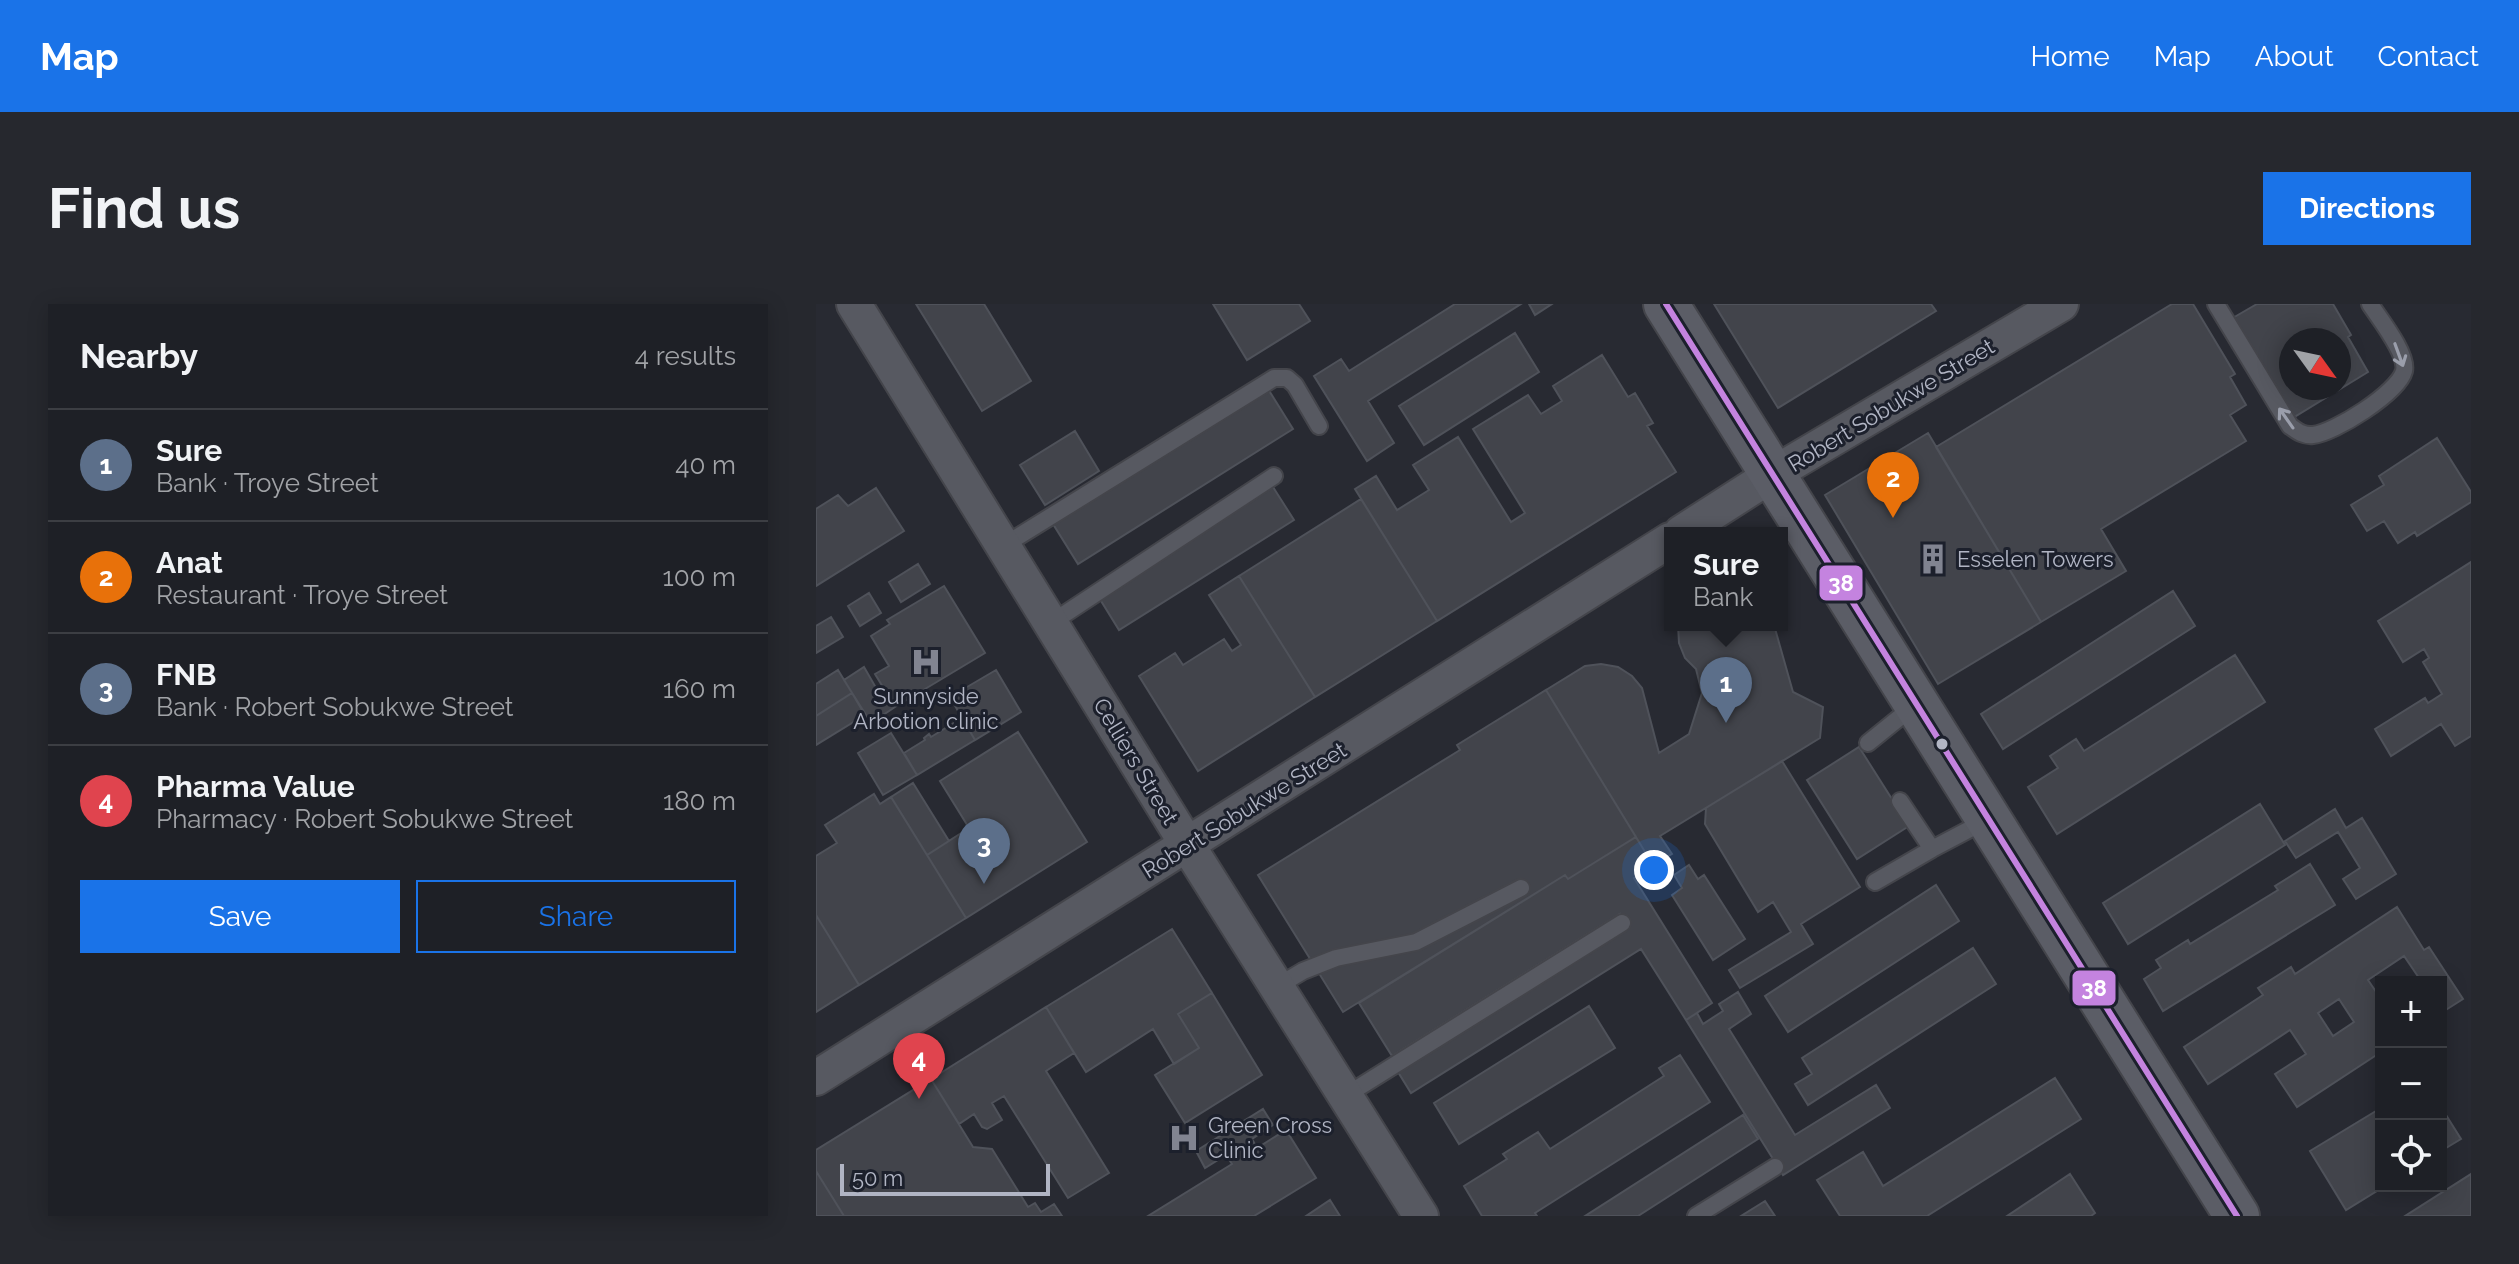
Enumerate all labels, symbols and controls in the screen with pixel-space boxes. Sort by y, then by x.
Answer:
text: Map [40,34,119,79]
text: Home [2030,40,2110,73]
text: Map [2154,40,2211,73]
text: About [2255,40,2334,73]
text: Contact [2378,40,2479,73]
button: Directions [2263,172,2471,245]
text: Find us [48,175,240,241]
north arrow [2279,328,2351,400]
street label: Robert Sobukwe Street [1783,333,1999,477]
text: Nearby [80,336,198,376]
text: 4 results [635,341,736,371]
one-way arrow [2392,342,2407,367]
one-way arrow [2278,407,2294,429]
text: Sure [156,433,222,468]
text: 1 [100,450,112,480]
text: 40 m [675,450,736,480]
pin: 2 [1867,452,1919,518]
text: Bank · Troye Street [156,468,379,498]
popup [1664,527,1788,631]
building icon: Esselen Towers [1916,542,1950,576]
text: Anat [156,545,223,580]
place label: Esselen Towers [1957,546,2114,572]
text: Sure [1693,547,1759,582]
text: 2 [99,562,113,592]
text: 100 m [663,562,736,592]
line badge: 38 [1818,564,1864,602]
text: 38 [1828,570,1854,596]
text: Restaurant · Troye Street [156,580,448,610]
text: Bank [1693,582,1753,612]
hospital icon: Sunnyside Arbotion clinic [909,645,943,679]
text: FNB [156,657,217,692]
pin: 1 [1700,657,1752,723]
text: 3 [99,674,113,704]
text: 160 m [663,674,736,704]
place label: Sunnyside Arbotion clinic [853,683,999,734]
text: Bank · Robert Sobukwe Street [156,692,514,722]
street label: Celliers Street [1088,693,1184,829]
street label: Robert Sobukwe Street [1137,736,1352,884]
unlabelled marker [1934,736,1950,752]
text: Pharma Value [156,769,355,804]
text: 4 [99,786,113,816]
text: 180 m [663,786,736,816]
text: Pharmacy · Robert Sobukwe Street [156,804,573,834]
pin: 3 [958,818,1010,884]
your location [1634,850,1674,890]
button: Save [80,880,400,953]
button: Share [416,880,736,953]
line badge: 38 [2071,969,2117,1007]
text: 38 [2081,975,2107,1001]
map controls [2375,976,2447,1192]
button: + [2375,976,2447,1048]
pin: 4 [893,1033,945,1099]
button: − [2375,1048,2447,1120]
place label: Green Cross Clinic [1208,1112,1332,1163]
button: locate [2375,1120,2447,1192]
hospital icon: Green Cross Clinic [1167,1121,1201,1155]
scale bar [840,1160,1050,1196]
text: 50 m [852,1165,903,1191]

